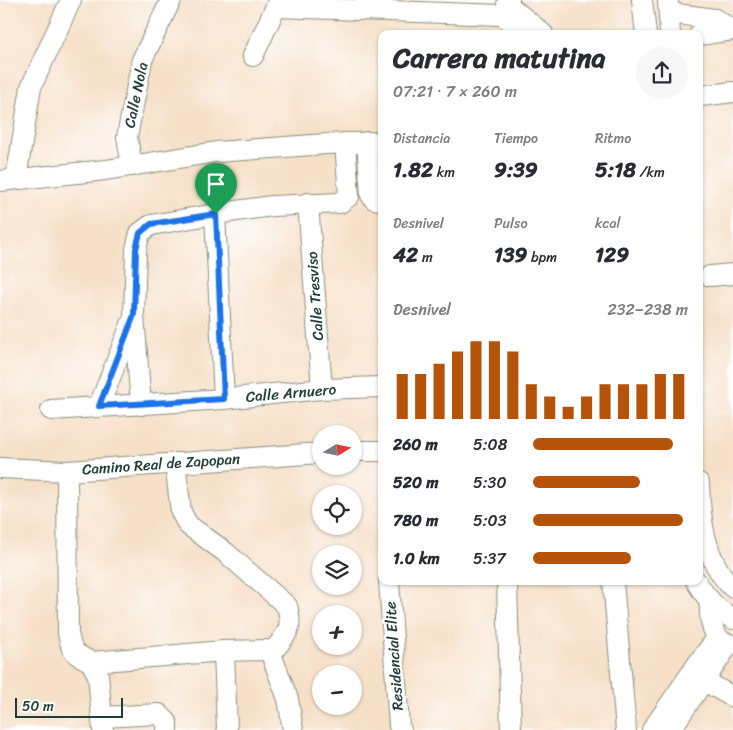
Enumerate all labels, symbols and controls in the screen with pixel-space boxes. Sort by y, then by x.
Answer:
text: Carrera matutina [393,33,606,82]
button: share [636,47,688,99]
street label: Calle Nola [116,59,156,130]
text: 07:21 · 7 × 260 m [393,77,517,106]
text: Distancia [393,126,450,151]
text: Tiempo [494,126,538,151]
text: Ritmo [595,126,631,151]
text: 1.82 [393,151,433,189]
text: 9:39 [494,151,538,189]
text: 5:18 [595,151,636,189]
text: km [433,160,455,185]
text: /km [636,160,665,185]
pin [195,163,237,214]
icon: arrive [202,170,230,198]
text: Desnivel [393,211,444,236]
text: Pulso [494,211,528,236]
text: kcal [595,211,620,236]
text: 42 [393,236,418,274]
text: 139 [494,236,527,274]
text: 129 [595,236,629,274]
text: m [418,245,433,270]
text: bpm [527,245,557,270]
street label: Calle Tresviso [299,250,331,341]
text: Desnivel [393,295,451,324]
text: 232–238 m [608,295,688,324]
street label: Calle Arnuero [245,376,338,410]
north arrow [312,425,362,475]
map controls [312,425,362,715]
text: 260 m [393,430,438,459]
text: 5:08 [473,430,507,459]
street label: Camino Real de Zapopan [81,446,241,482]
text: 520 m [393,468,439,497]
text: 5:30 [473,468,507,497]
button: locate [312,485,362,535]
text: 780 m [393,506,438,535]
text: 5:03 [473,506,507,535]
text: 1.0 km [393,544,440,573]
text: 5:37 [473,544,506,573]
button: layers [312,545,362,595]
street label: Residencial Elite [377,600,411,712]
button: + [312,605,362,655]
button: − [312,665,362,715]
text: 50 m [22,694,54,719]
scale bar [15,695,122,718]

